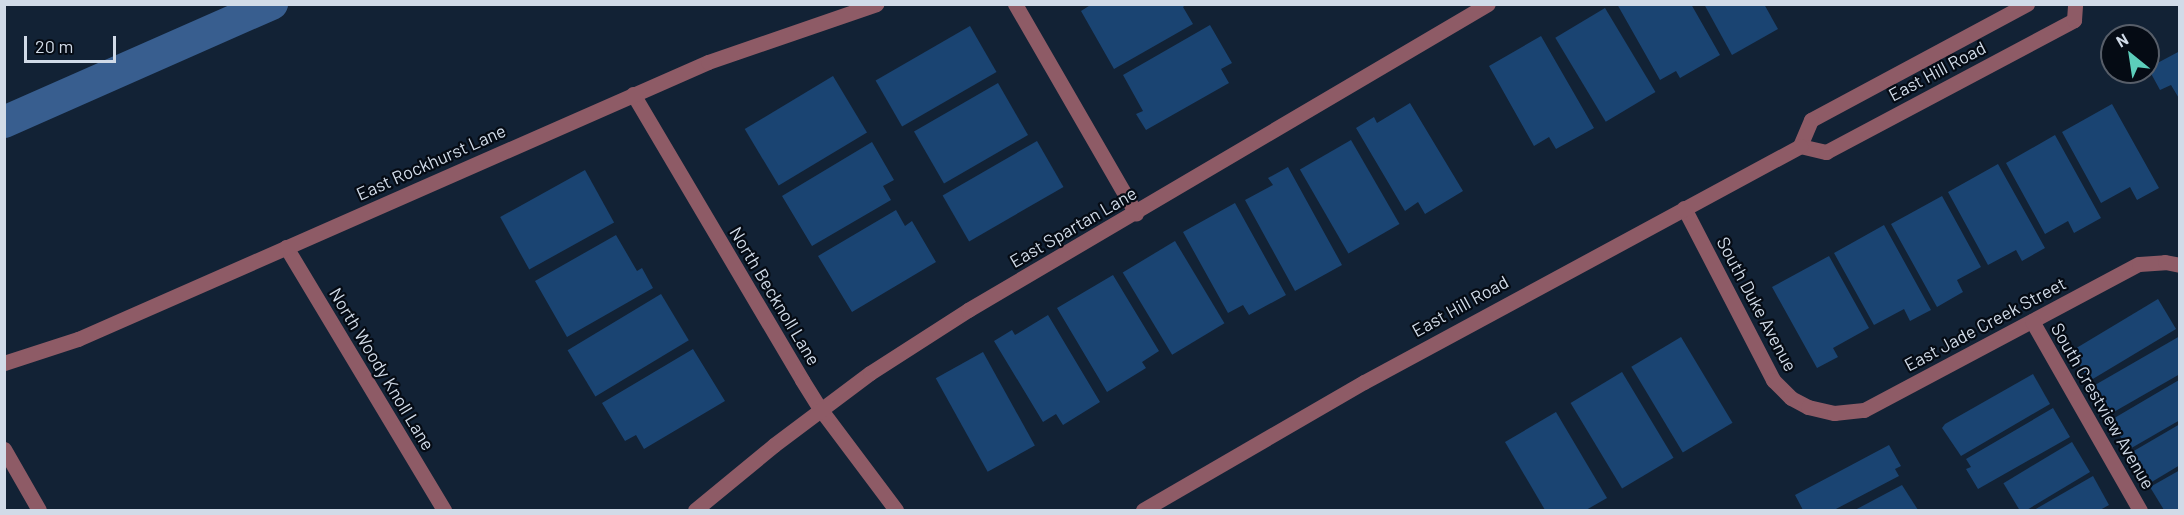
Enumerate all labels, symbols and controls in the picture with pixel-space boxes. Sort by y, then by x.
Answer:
scale bar [27,24,118,62]
north arrow [2100,24,2160,84]
text: N [2112,29,2131,51]
text: 20 m [35,35,73,57]
street label: East Hill Road [1885,36,1989,106]
street label: East Rockhurst Lane [353,119,509,205]
street label: East Spartan Lane [1006,182,1140,272]
street label: North Becknoll Lane [725,223,825,369]
street label: South Duke Avenue [1712,233,1802,375]
street label: East Hill Road [1408,271,1512,341]
street label: East Jade Creek Street [1901,272,2069,376]
street label: North Woody Knoll Lane [325,284,439,454]
street label: South Crestview Avenue [2047,319,2159,493]

